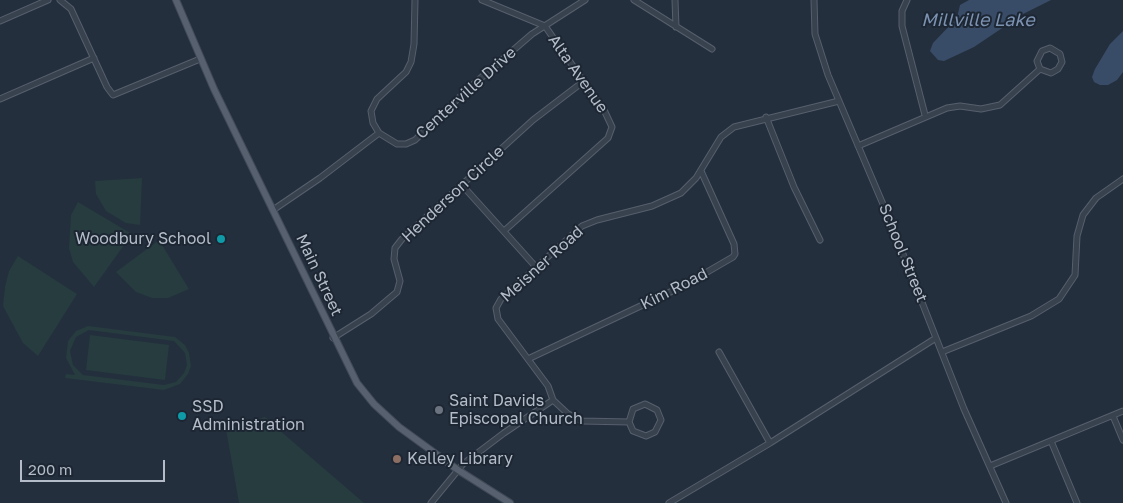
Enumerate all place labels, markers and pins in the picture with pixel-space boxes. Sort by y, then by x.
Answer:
place label: Woodbury School [75,229,211,249]
marker: Woodbury School [215,233,227,245]
place label: Saint Davids Episcopal Church [449,391,583,429]
place label: SSD Administration [192,397,305,435]
marker: Saint Davids Episcopal Church [433,404,445,416]
marker: SSD Administration [176,410,188,422]
place label: Kelley Library [407,449,513,469]
marker: Kelley Library [391,453,403,465]

